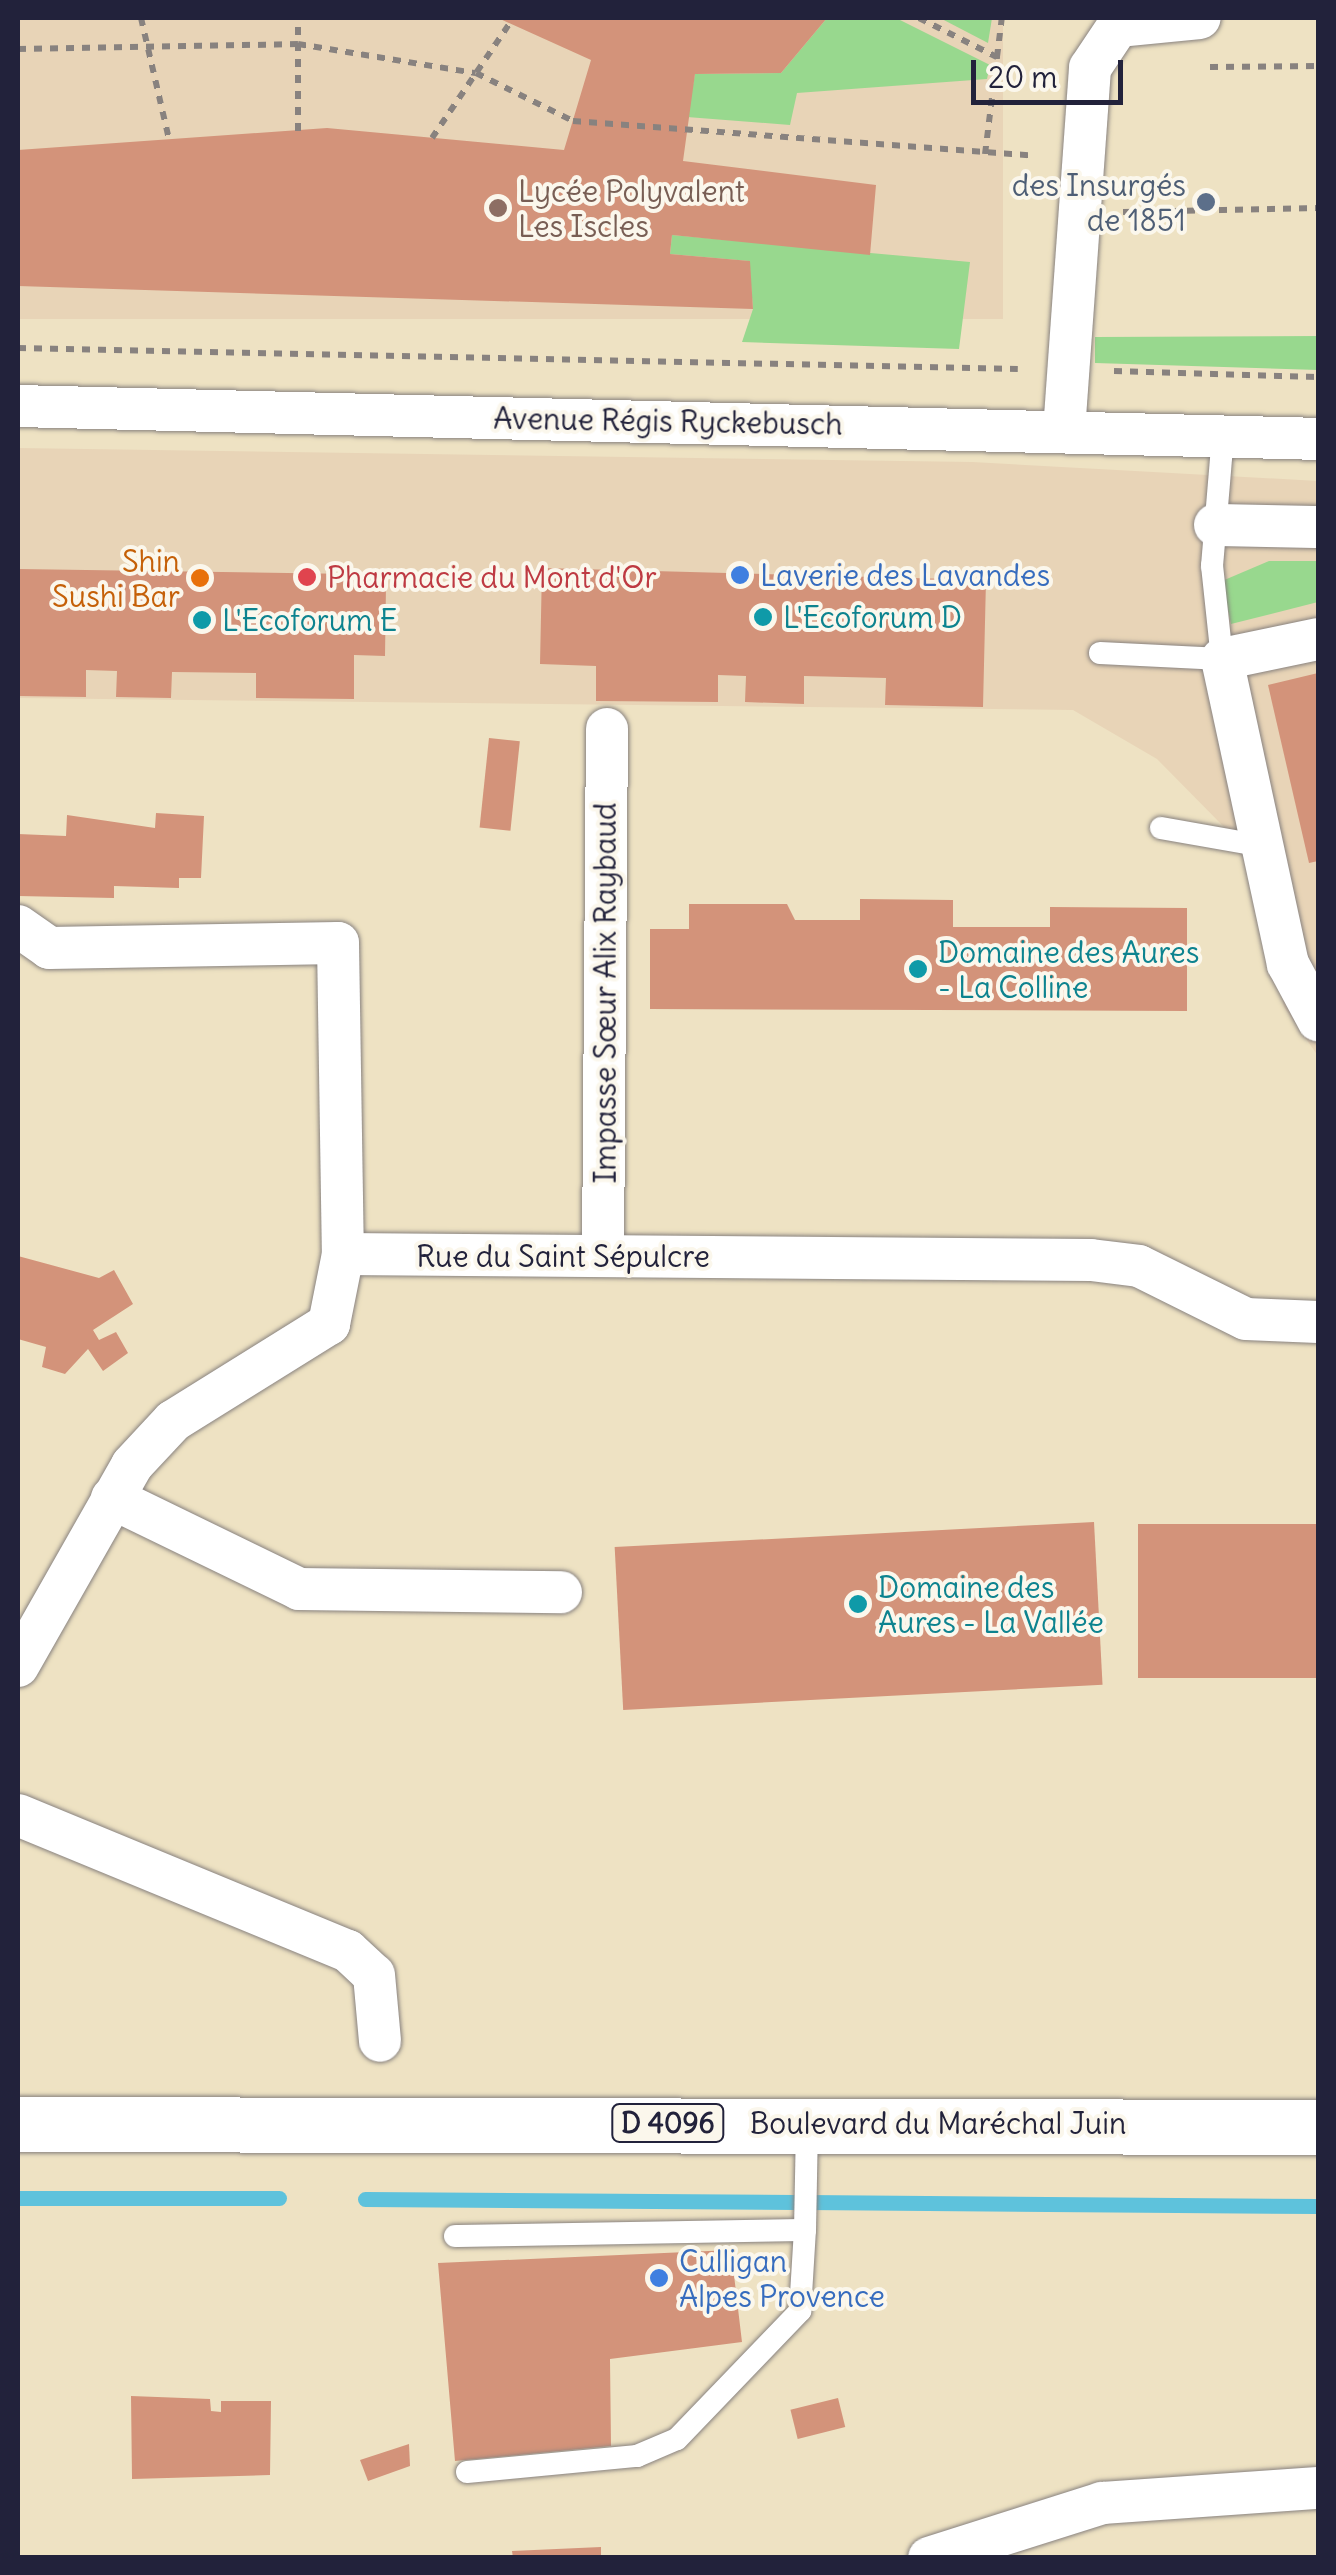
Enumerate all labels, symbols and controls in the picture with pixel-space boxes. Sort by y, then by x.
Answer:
scale bar [976,40,1128,102]
text: 20 m [988,58,1058,96]
place label: des Insurgés de 1851 [1012,167,1186,238]
place label: Lycée Polyvalent Les Iscles [518,173,745,244]
marker: des Insurgés de 1851 [1195,191,1217,213]
marker: Lycée Polyvalent Les Iscles [487,197,509,219]
street label: Avenue Régis Ryckebusch [493,400,843,442]
place label: Shin Sushi Bar [52,543,180,614]
place label: Laverie des Lavandes [760,557,1050,593]
place label: Pharmacie du Mont d'Or [327,559,657,595]
marker: Laverie des Lavandes [729,564,751,586]
marker: Pharmacie du Mont d'Or [296,566,318,588]
marker: Shin Sushi Bar [189,567,211,589]
place label: L'Ecoforum D [783,599,962,635]
place label: L'Ecoforum E [222,602,397,638]
marker: L'Ecoforum D [752,606,774,628]
marker: L'Ecoforum E [191,609,213,631]
street label: Impasse Sœur Alix Raybaud [587,803,623,1183]
place label: Domaine des Aures - La Colline [938,934,1199,1004]
marker: Domaine des Aures - La Colline [907,958,929,980]
street label: Rue du Saint Sépulcre [416,1238,710,1274]
place label: Domaine des Aures - La Vallée [878,1569,1104,1640]
marker: Domaine des Aures - La Vallée [847,1593,869,1615]
road number: D 4096 [610,2100,726,2146]
street label: Boulevard du Maréchal Juin [750,2105,1126,2141]
place label: Culligan Alpes Provence [679,2243,885,2314]
marker: Culligan Alpes Provence [648,2267,670,2289]

